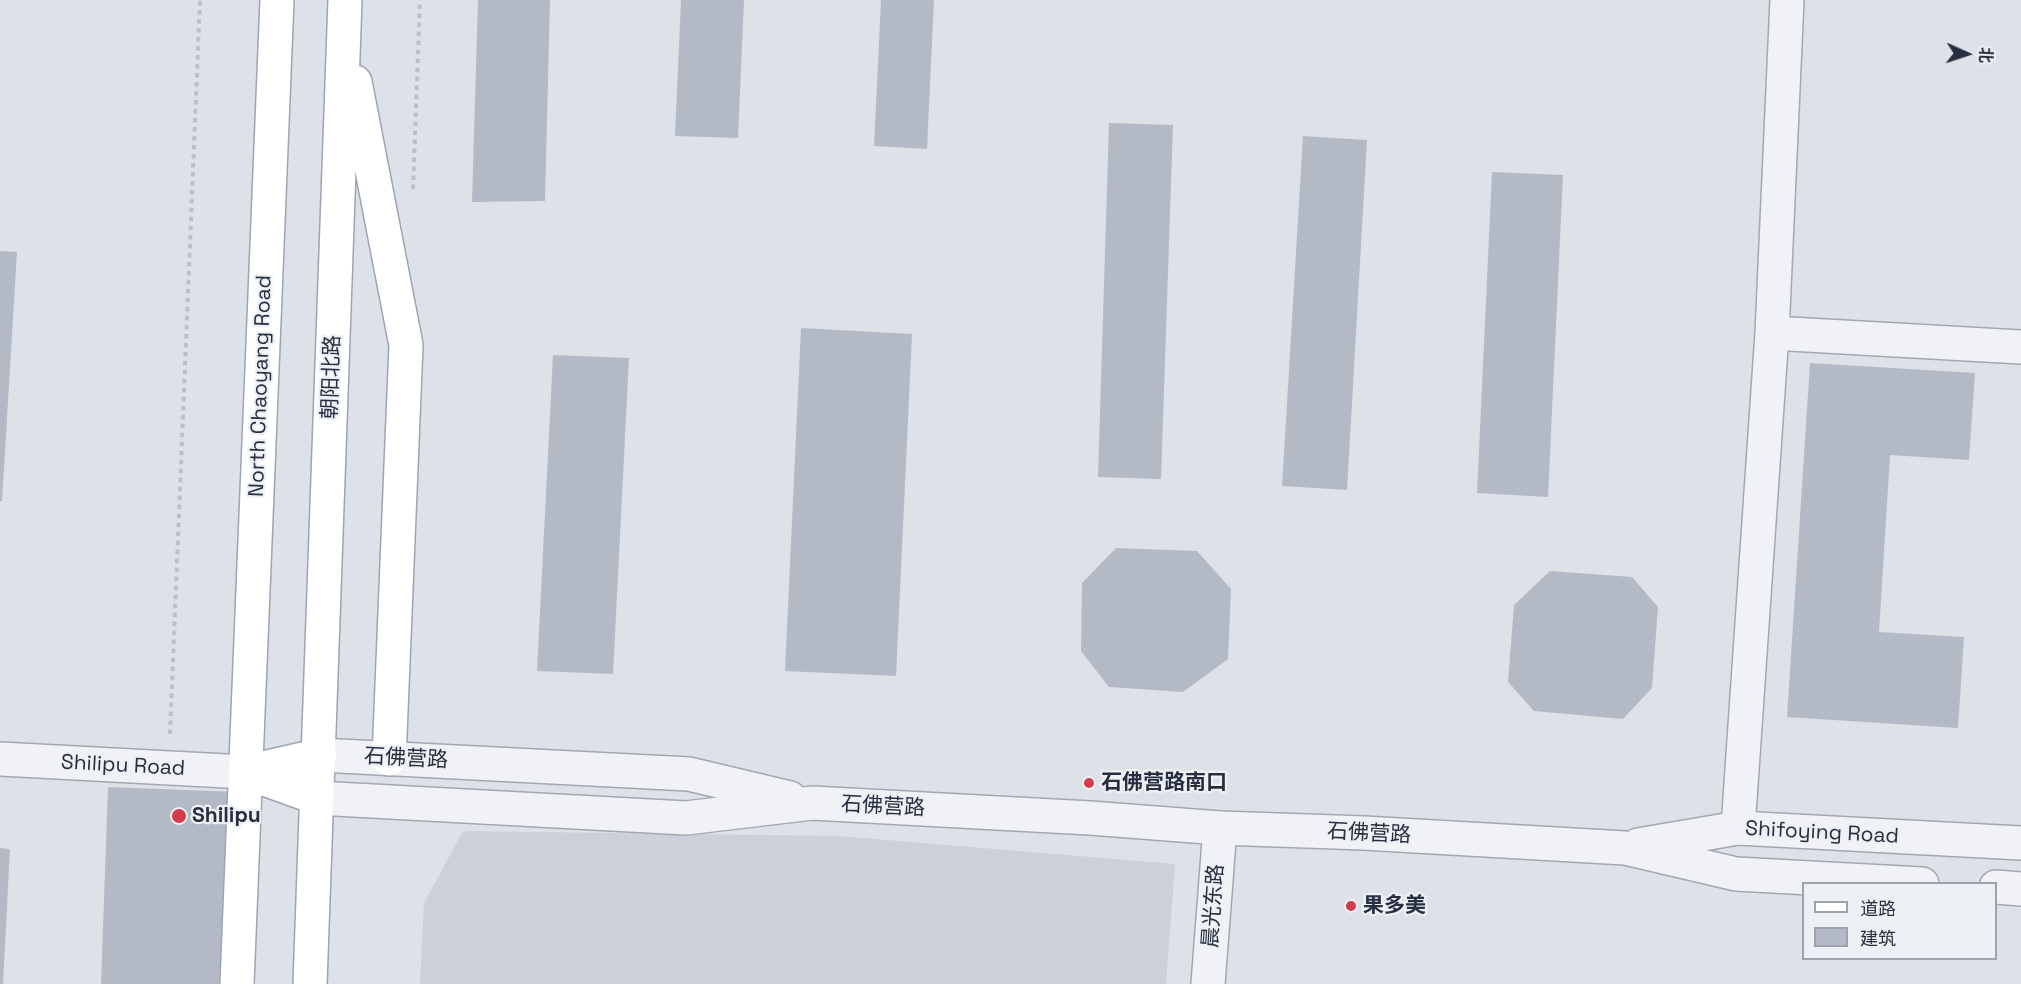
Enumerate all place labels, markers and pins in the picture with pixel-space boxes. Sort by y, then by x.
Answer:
place label: 石佛营路南口 [1101,770,1227,796]
marker: 石佛营路南口 [1082,776,1096,790]
place label: Shilipu [192,803,261,829]
marker: Shilipu [170,807,188,825]
place label: 果多美 [1363,893,1426,919]
marker: 果多美 [1344,899,1358,913]

